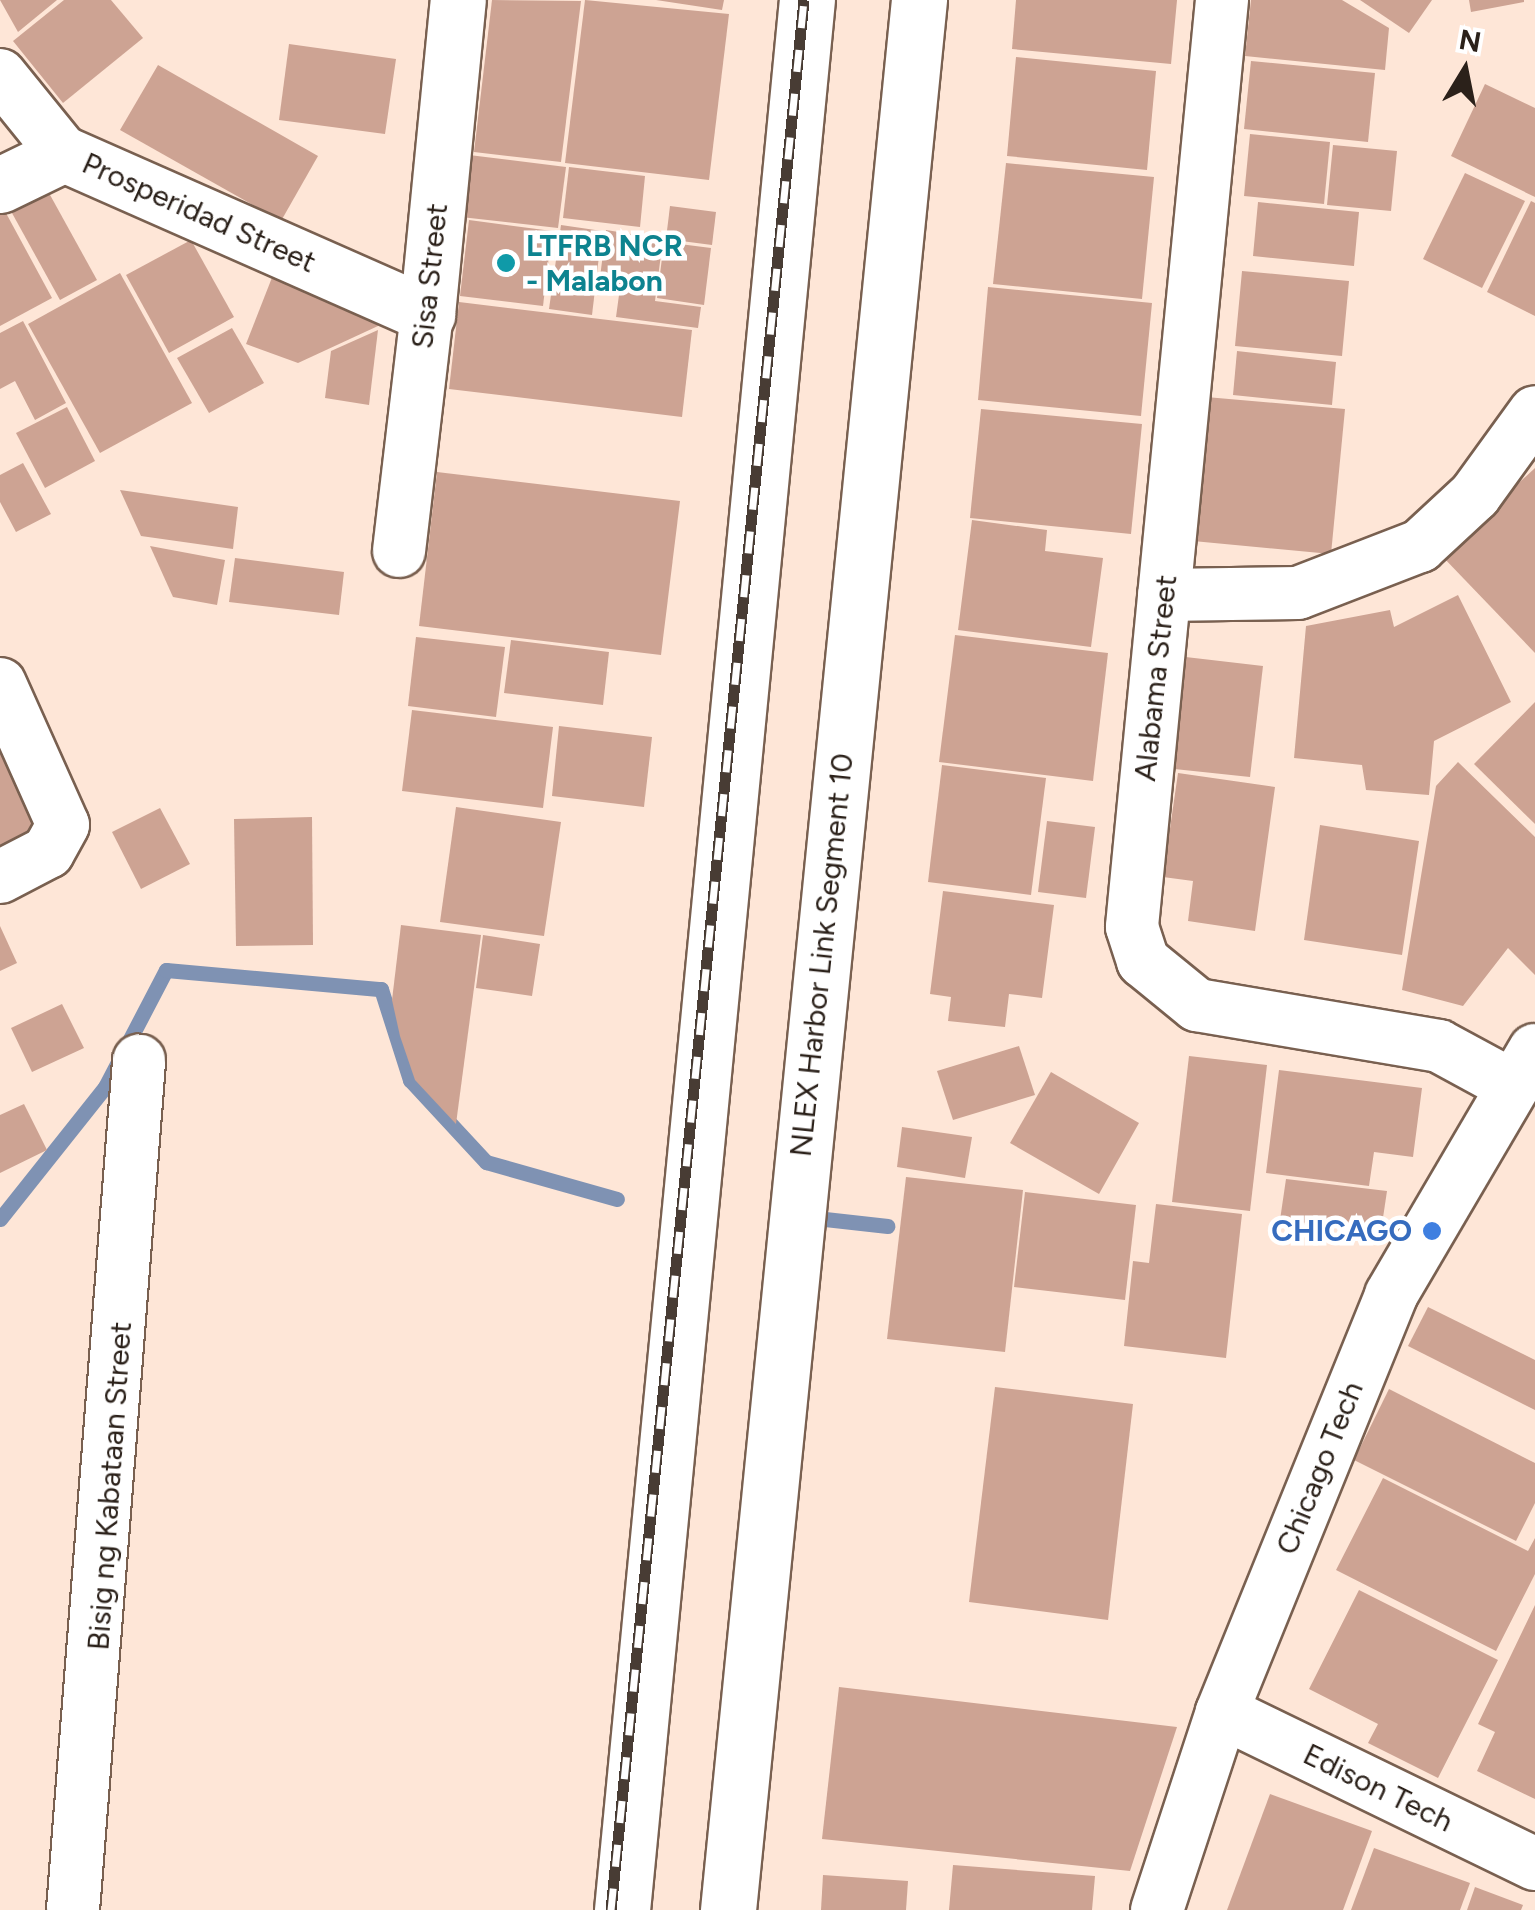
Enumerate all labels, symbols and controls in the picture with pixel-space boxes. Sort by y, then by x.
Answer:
north arrow [1415,20,1515,120]
text: N [1457,22,1484,59]
street label: Prosperidad Street [77,145,321,281]
street label: Sisa Street [404,201,456,351]
place label: LTFRB NCR - Malabon [526,228,683,298]
marker: LTFRB NCR - Malabon [495,252,517,274]
street label: Alabama Street [1127,573,1185,783]
street label: NLEX Harbor Link Segment 10 [783,751,861,1159]
place label: CHICAGO [1271,1213,1412,1249]
marker: CHICAGO [1421,1220,1443,1242]
street label: Bisig ng Kabataan Street [81,1321,139,1651]
street label: Chicago Tech [1269,1376,1371,1560]
street label: Edison Tech [1297,1736,1459,1840]

